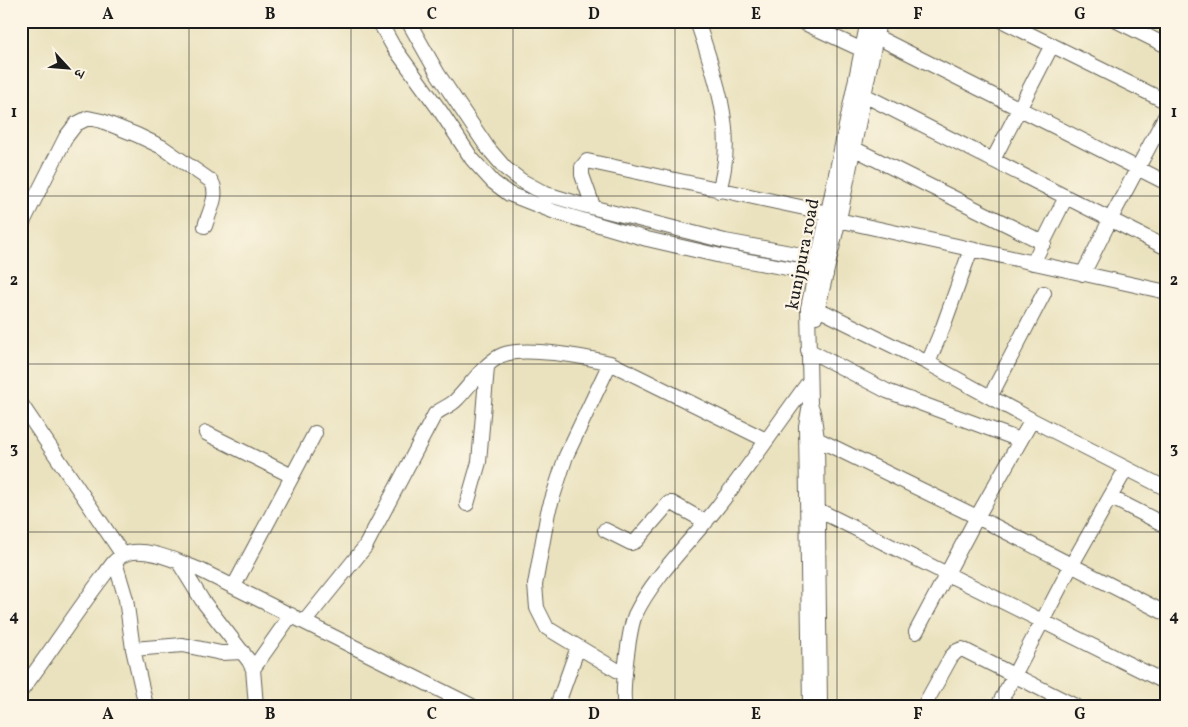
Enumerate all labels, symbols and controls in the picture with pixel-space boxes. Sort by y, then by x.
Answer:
text: A [102,4,114,26]
text: B [265,4,276,26]
text: C [427,4,437,26]
text: D [588,4,600,26]
text: E [751,4,761,26]
text: F [913,4,923,26]
text: G [1074,4,1086,26]
north arrow [42,42,92,92]
text: उ [68,65,89,81]
text: 1 [11,102,17,124]
text: 1 [1171,102,1177,124]
street label: kunjpura road [780,197,826,312]
text: 2 [10,270,18,292]
text: 2 [1170,270,1178,292]
text: 3 [10,438,18,460]
text: 3 [1170,438,1178,460]
text: 4 [9,606,19,628]
text: 4 [1169,606,1179,628]
text: A [102,704,114,726]
text: B [265,704,276,726]
text: C [427,704,437,726]
text: D [588,704,600,726]
text: E [751,704,761,726]
text: F [913,704,923,726]
text: G [1074,704,1086,726]

